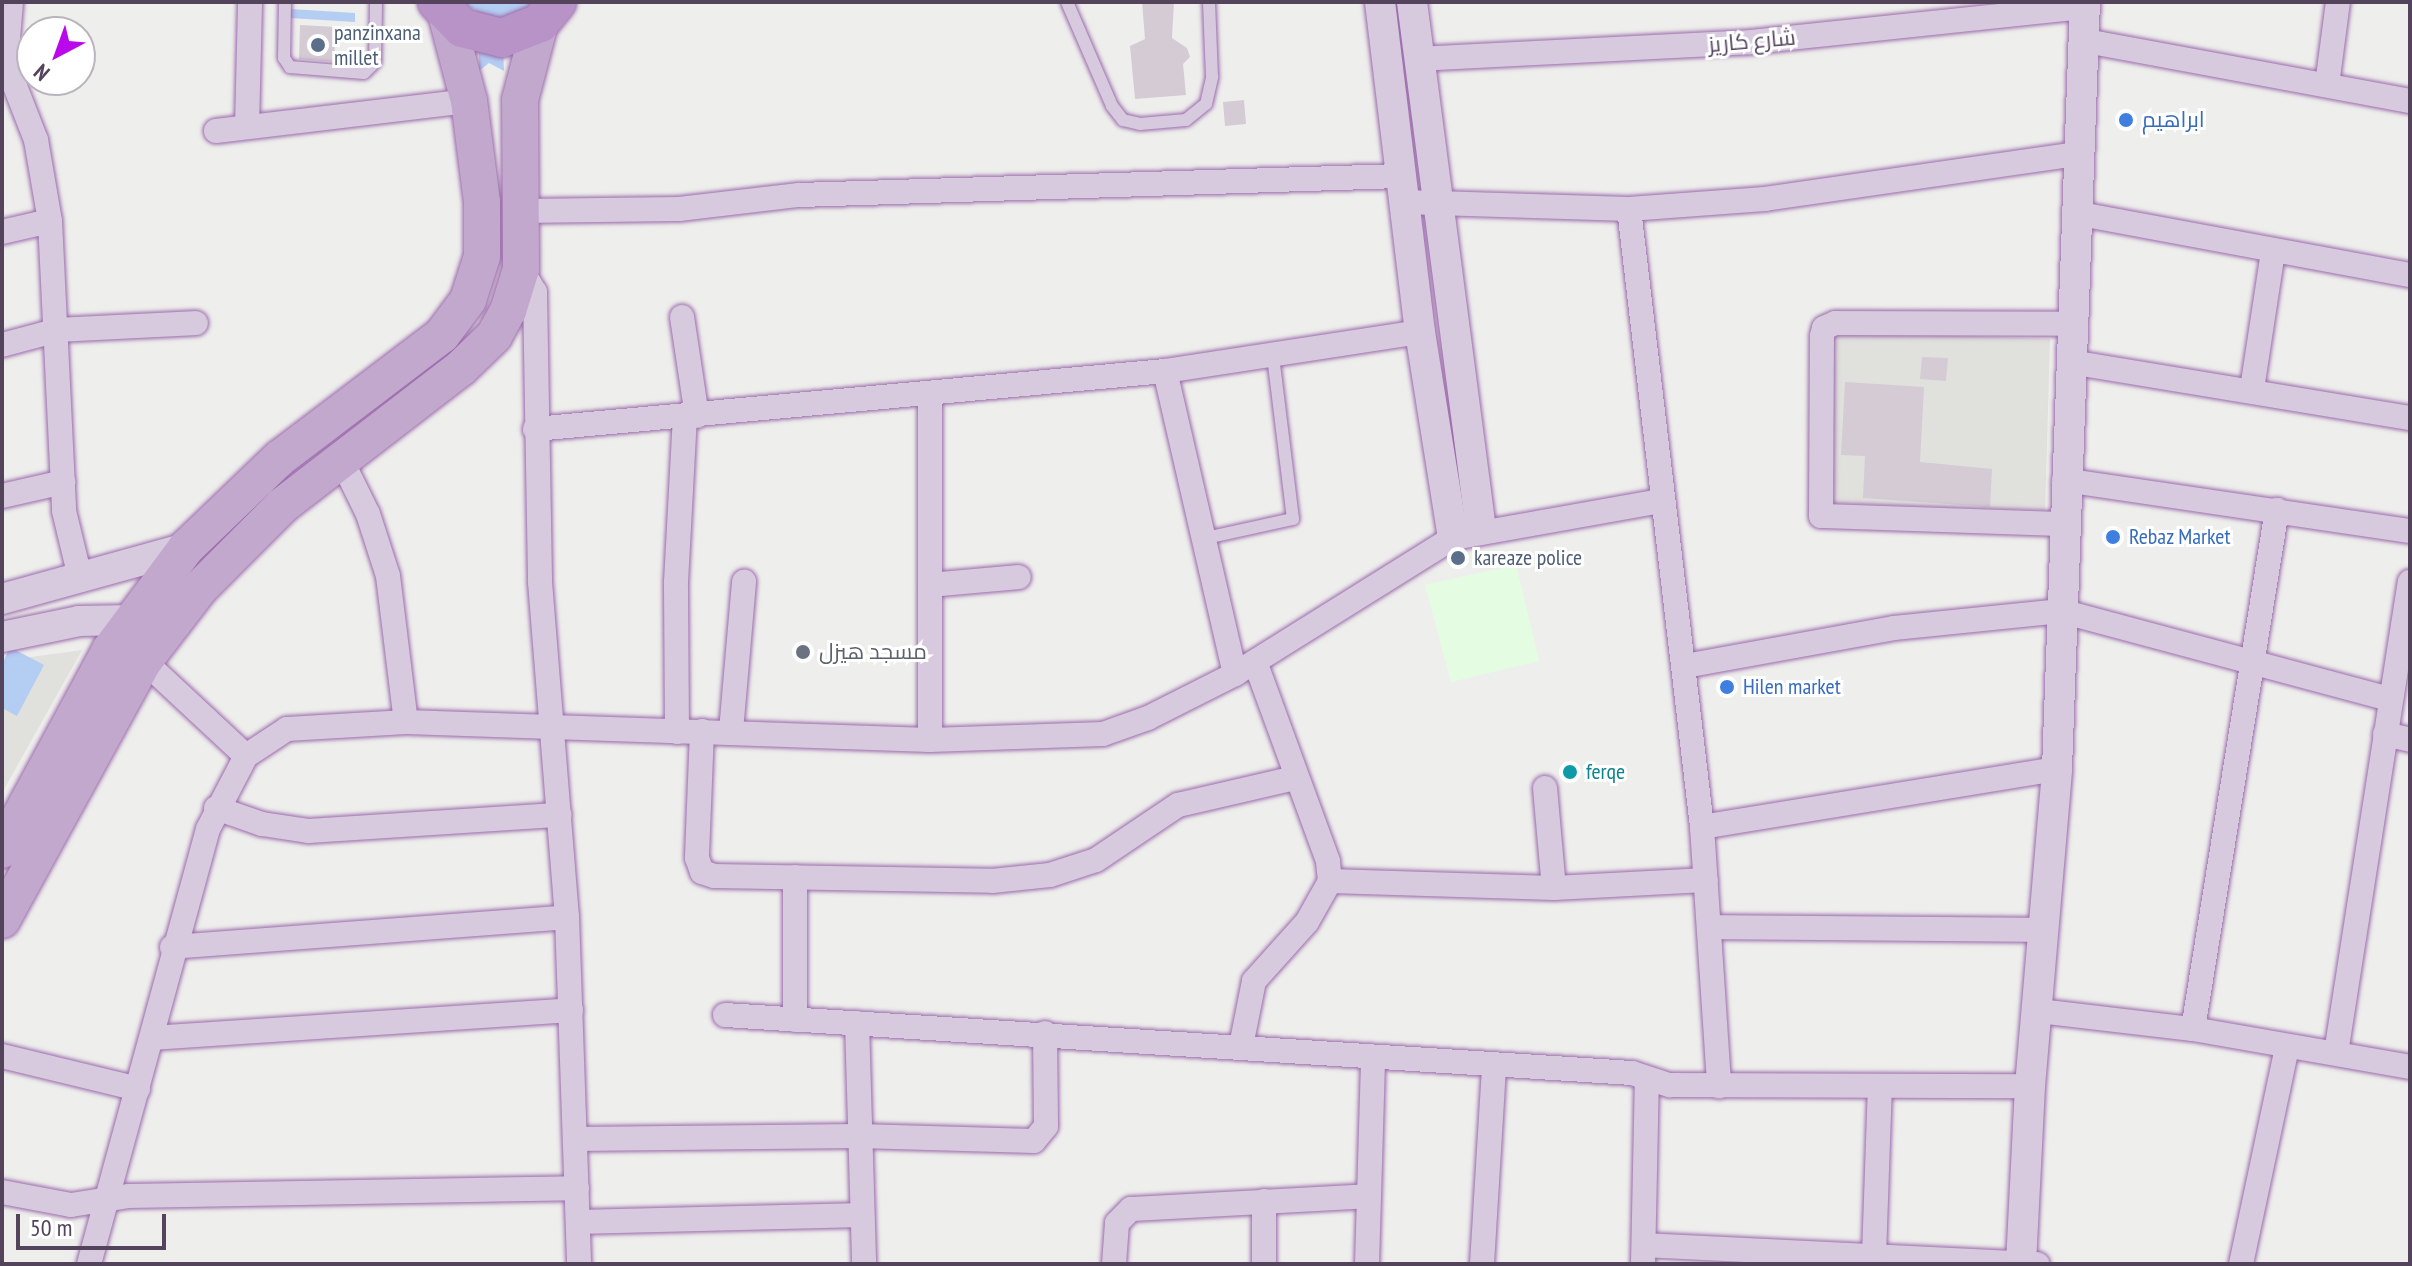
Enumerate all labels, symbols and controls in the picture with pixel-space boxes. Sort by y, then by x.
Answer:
north arrow [16,16,96,96]
place label: panzinxana millet [334,19,421,70]
street label: شارع كاريز [1707,24,1797,58]
marker: panzinxana millet [309,36,327,54]
text: N [28,58,55,87]
place label: ابراهيم [2142,107,2205,133]
marker: ابراهيم [2117,111,2135,129]
place label: Rebaz Market [2129,524,2231,550]
marker: Rebaz Market [2104,528,2122,546]
place label: kareaze police [1474,545,1582,571]
marker: kareaze police [1449,549,1467,567]
place label: مسجد هيزل [819,639,927,665]
marker: مسجد هيزل [794,643,812,661]
place label: Hilen market [1743,674,1841,700]
marker: Hilen market [1718,678,1736,696]
place label: ferqe [1586,759,1625,785]
marker: ferqe [1561,763,1579,781]
scale bar [20,1198,170,1248]
text: 50 m [30,1212,72,1243]

